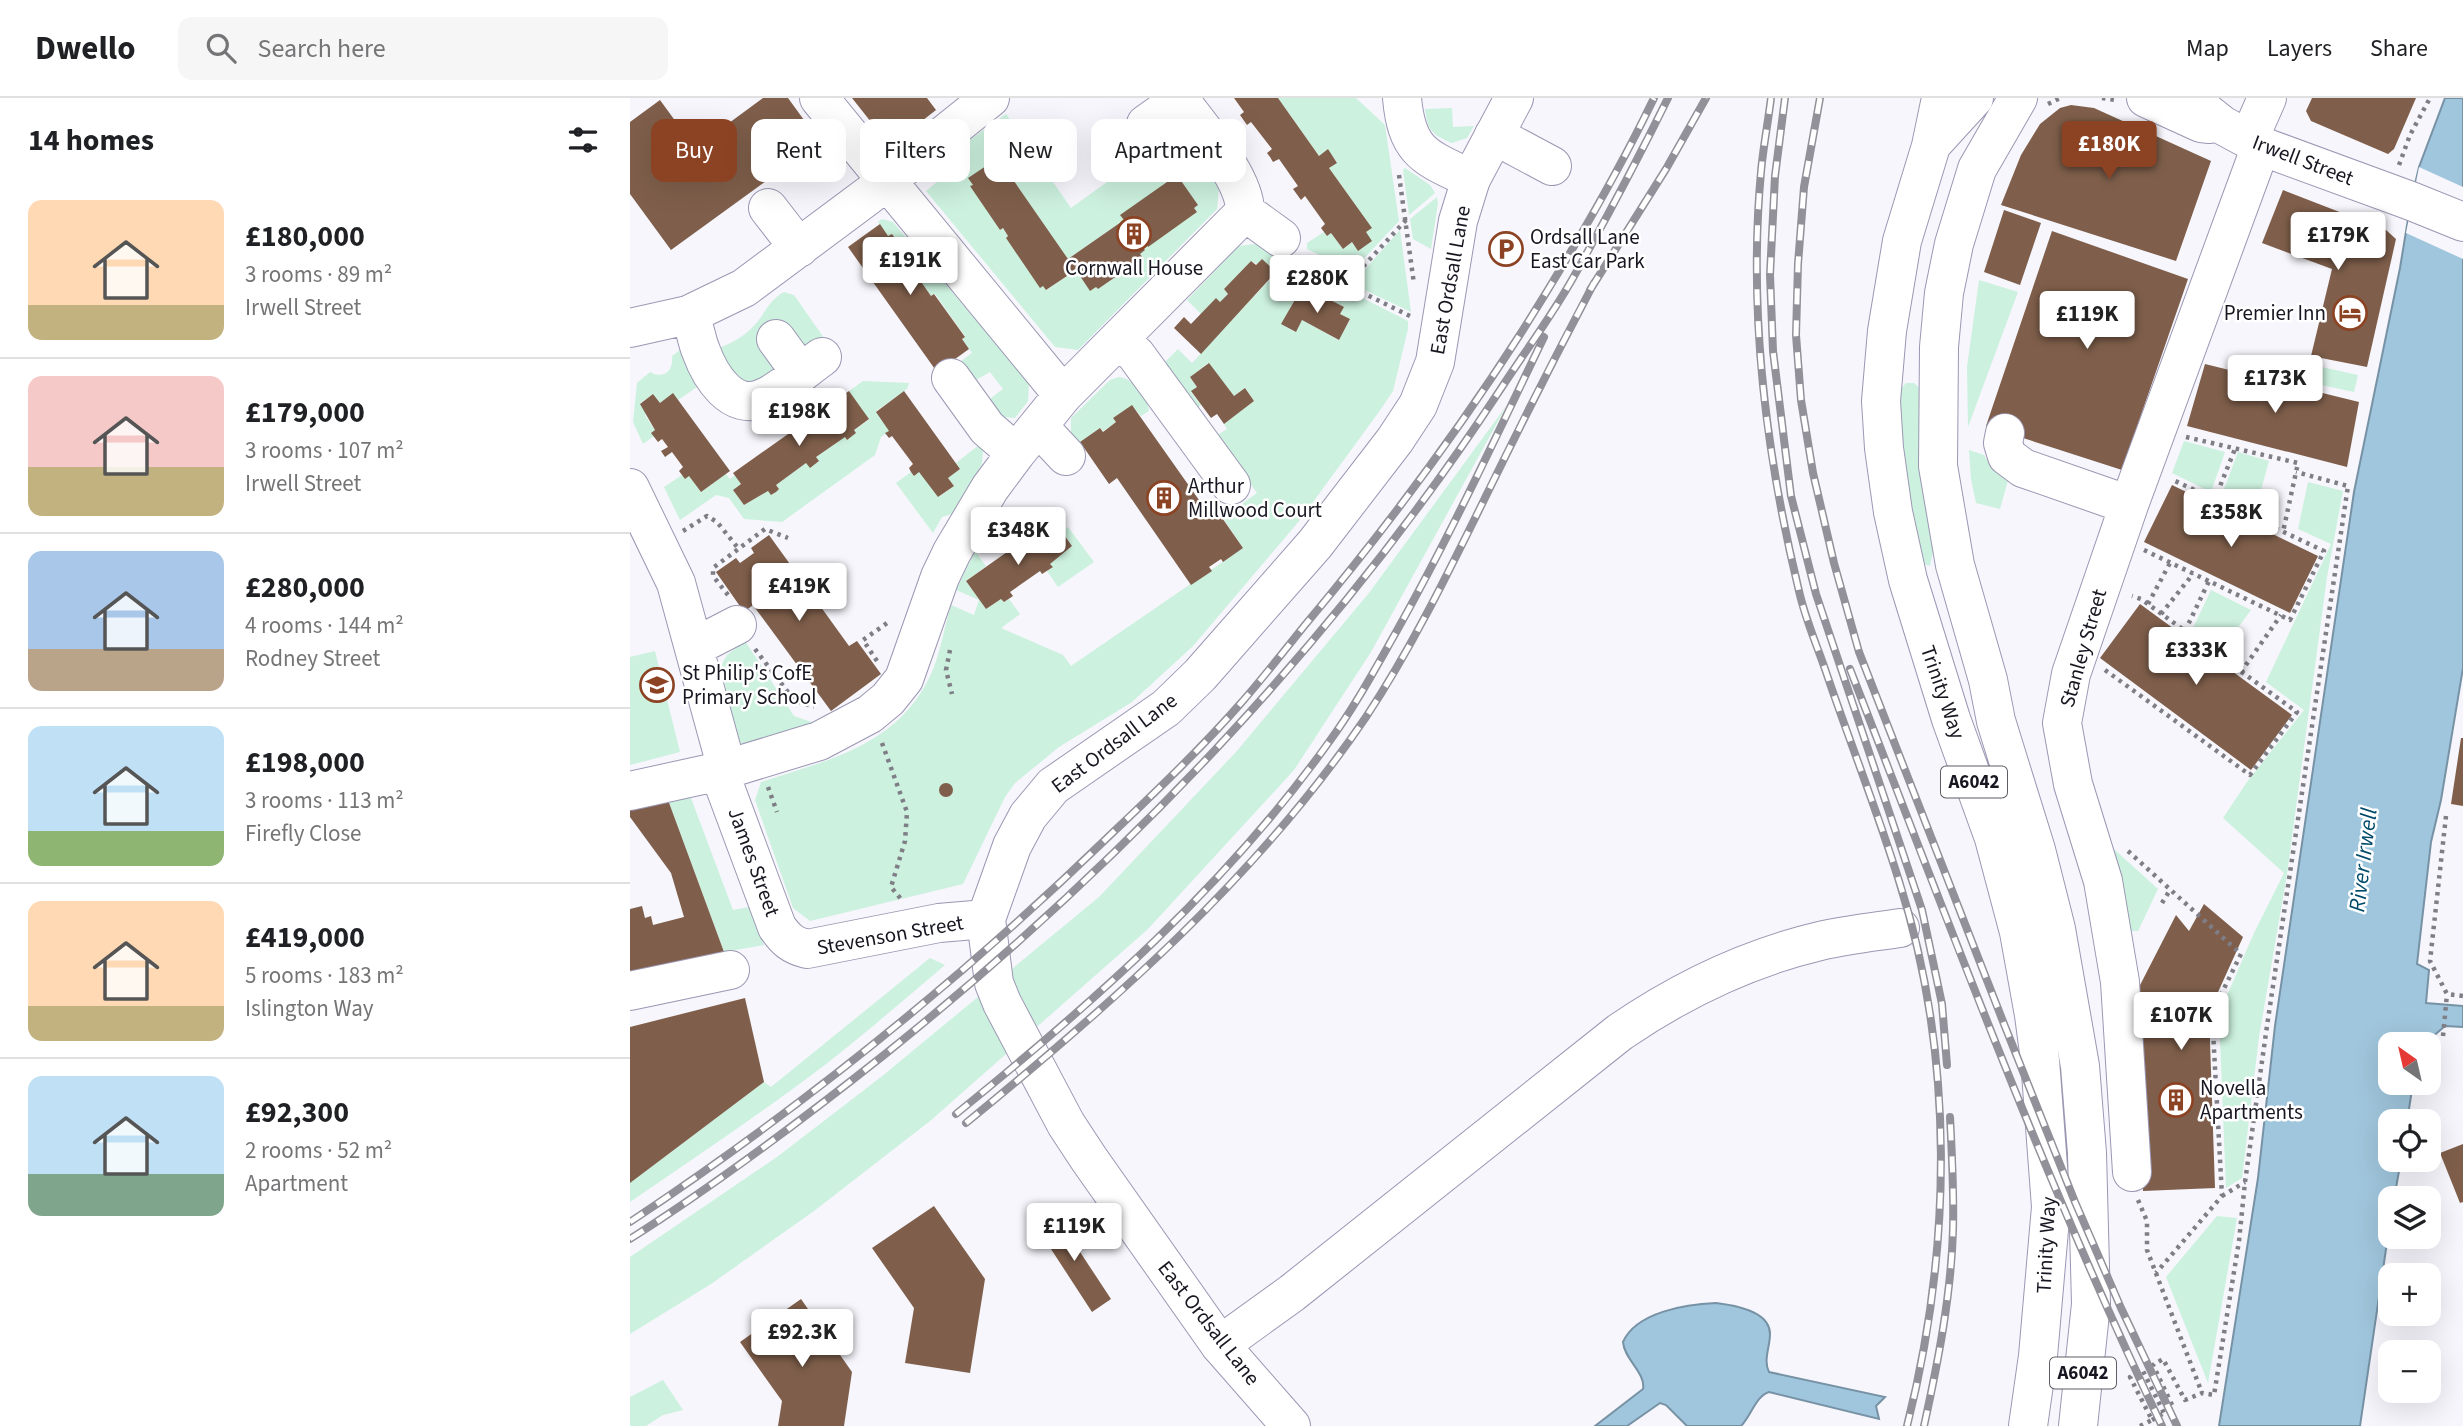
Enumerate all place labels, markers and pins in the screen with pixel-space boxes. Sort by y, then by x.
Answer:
pin: £180K [2060,122,2158,181]
pin: £179K [2289,212,2387,272]
building icon: Cornwall House [1115,215,1153,253]
place label: Ordsall Lane East Car Park [1530,222,1645,276]
parking icon: Ordsall Lane East Car Park [1487,230,1525,268]
pin: £191K [861,238,959,297]
place label: Cornwall House [1065,253,1203,283]
pin: £280K [1268,256,1366,315]
pin: £119K [2038,292,2136,351]
hotel icon: Premier Inn [2331,294,2369,332]
place label: Premier Inn [2224,298,2326,328]
pin: £173K [2226,356,2324,415]
pin: £198K [750,388,848,448]
place label: Arthur Millwood Court [1188,471,1322,525]
building icon: Arthur Millwood Court [1145,479,1183,517]
pin: £358K [2182,490,2280,549]
pin: £348K [969,508,1067,567]
pin: £419K [750,564,848,623]
pin: £333K [2147,628,2245,687]
place label: St Philip's CofE Primary School [682,658,817,712]
school or university icon: St Philip's CofE Primary School [638,666,676,704]
pin: £107K [2132,992,2230,1052]
place label: Novella Apartments [2200,1073,2303,1127]
building icon: Novella Apartments [2157,1081,2195,1119]
pin: £119K [1025,1204,1123,1263]
pin: £92.3K [745,1310,859,1369]

